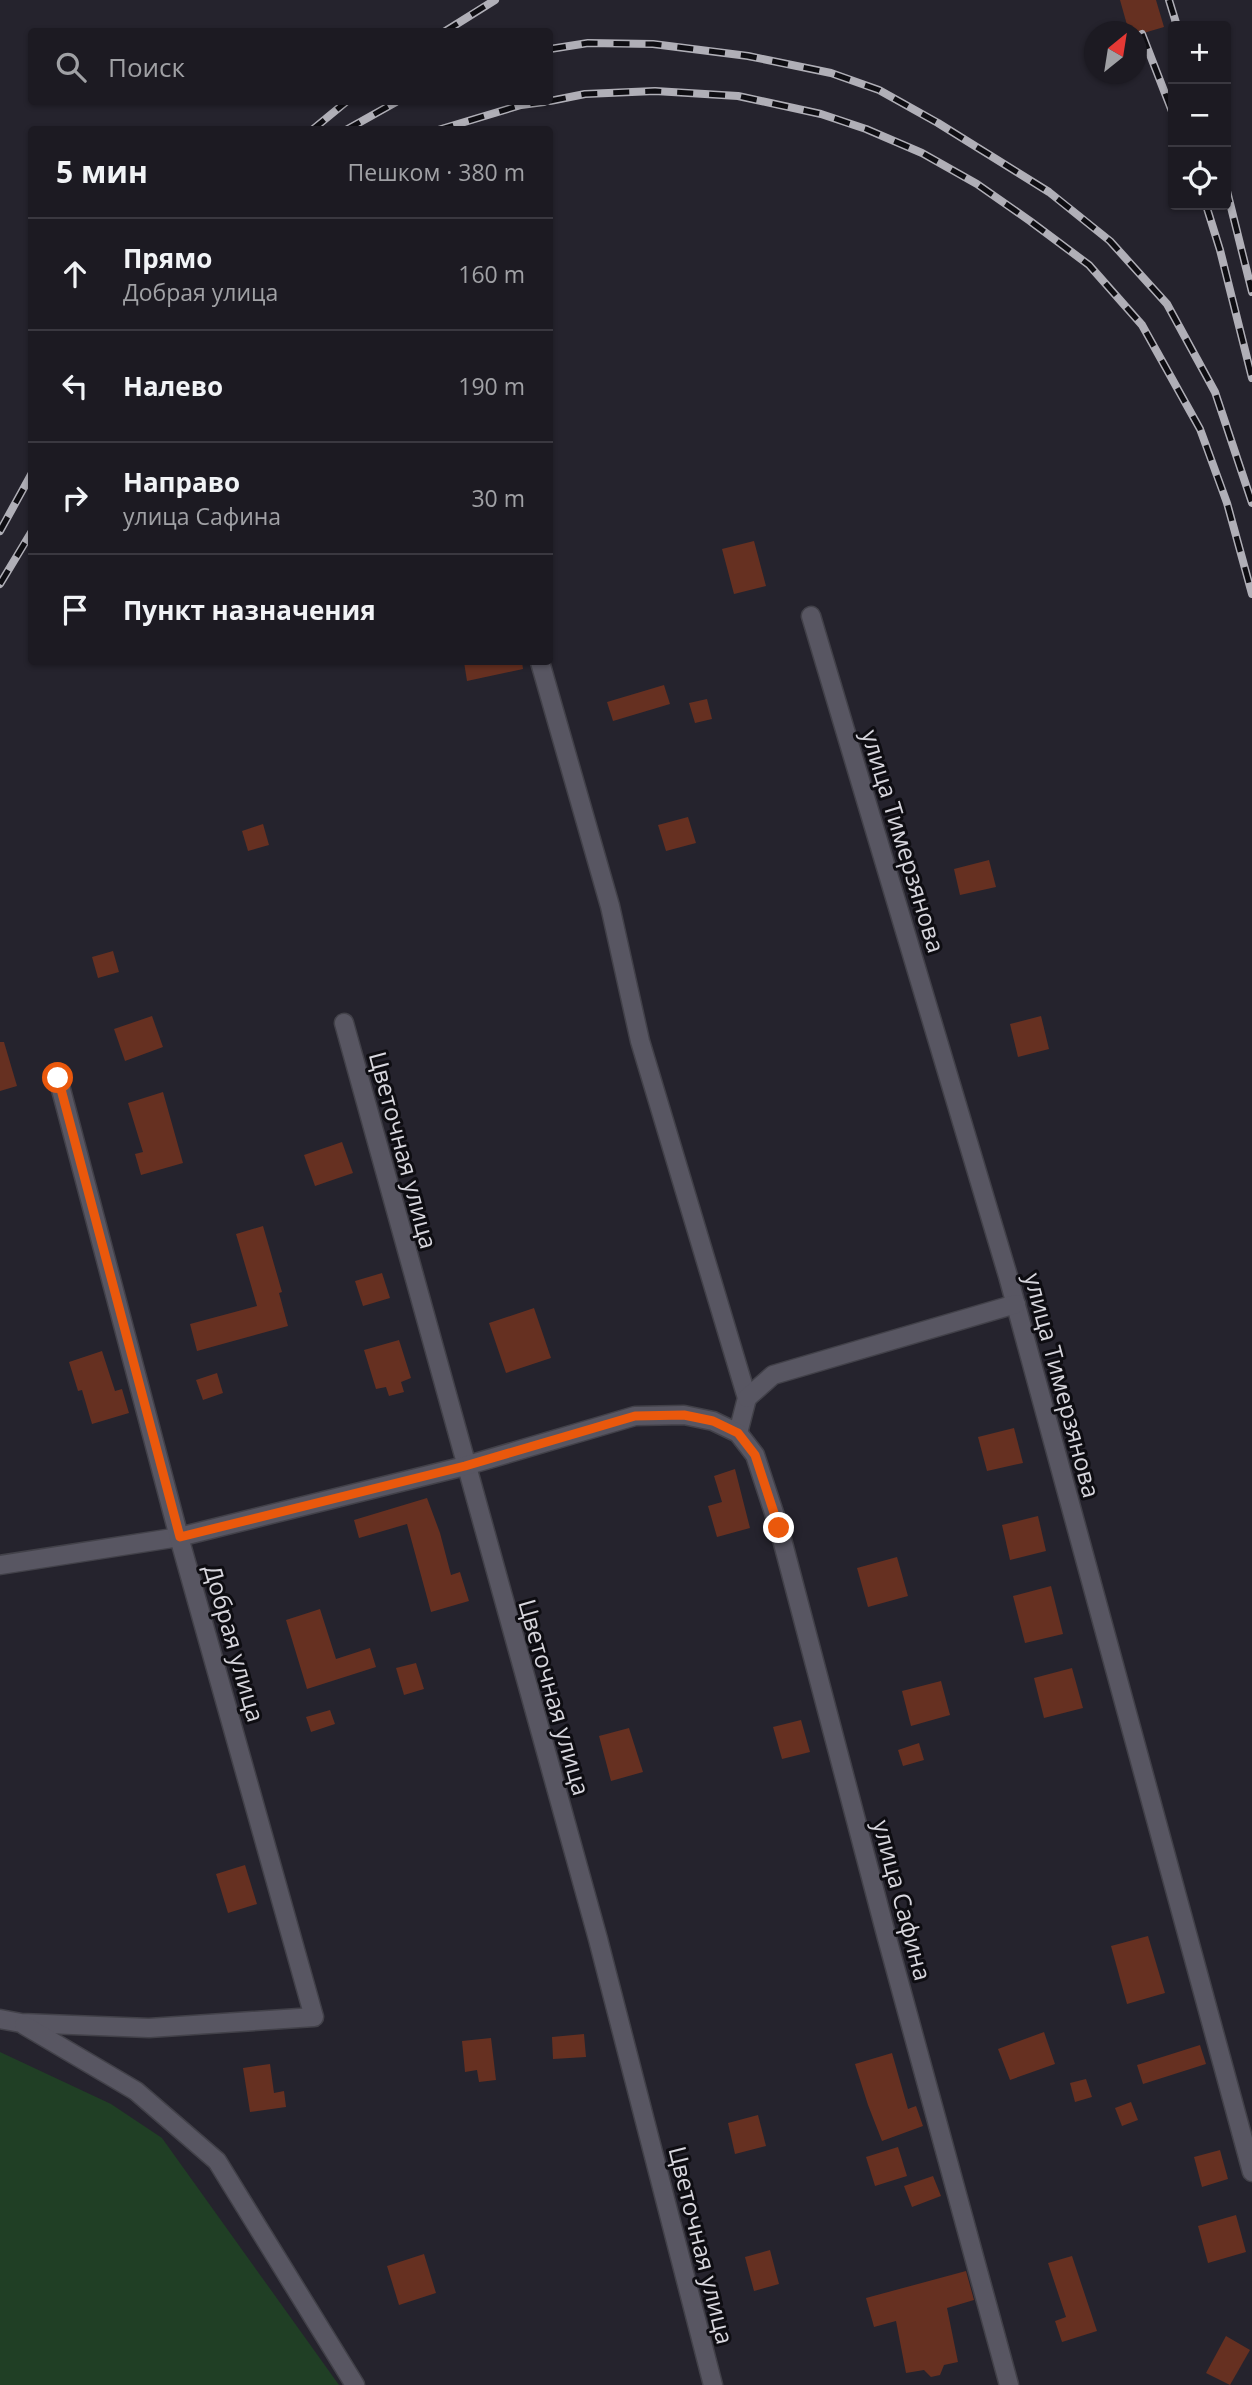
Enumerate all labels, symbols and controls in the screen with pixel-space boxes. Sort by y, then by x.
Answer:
north arrow [1084,21,1147,84]
map controls [1168,21,1231,210]
button: + [1168,21,1231,84]
search box [28,28,553,105]
icon: search [52,48,90,86]
text: Поиск [108,49,185,85]
button: − [1168,84,1231,147]
button: locate [1168,147,1231,210]
text: 5 мин [56,151,148,192]
text: Пешком · 380 m [348,156,525,188]
text: Прямо [123,240,212,276]
icon: ahead [56,255,94,293]
text: 160 m [458,258,525,290]
text: Добрая улица [123,276,278,308]
icon: left [56,367,94,405]
text: Налево [123,368,223,404]
text: 190 m [458,370,525,402]
text: Направо [123,464,240,500]
icon: right [56,479,94,517]
text: 30 m [471,482,525,514]
text: улица Сафина [123,500,281,532]
icon: arrive [56,591,94,629]
text: Пункт назначения [123,592,376,628]
street label: улица Тимерзянова [854,725,954,957]
street label: Цветочная улица [362,1048,446,1252]
route start [42,1062,73,1093]
street label: улица Тимерзянова [1017,1269,1109,1501]
route end [763,1512,794,1543]
street label: Добрая улица [197,1561,273,1725]
street label: Цветочная улица [511,1595,599,1799]
street label: улица Сафина [866,1816,940,1984]
street label: Цветочная улица [661,2143,743,2347]

